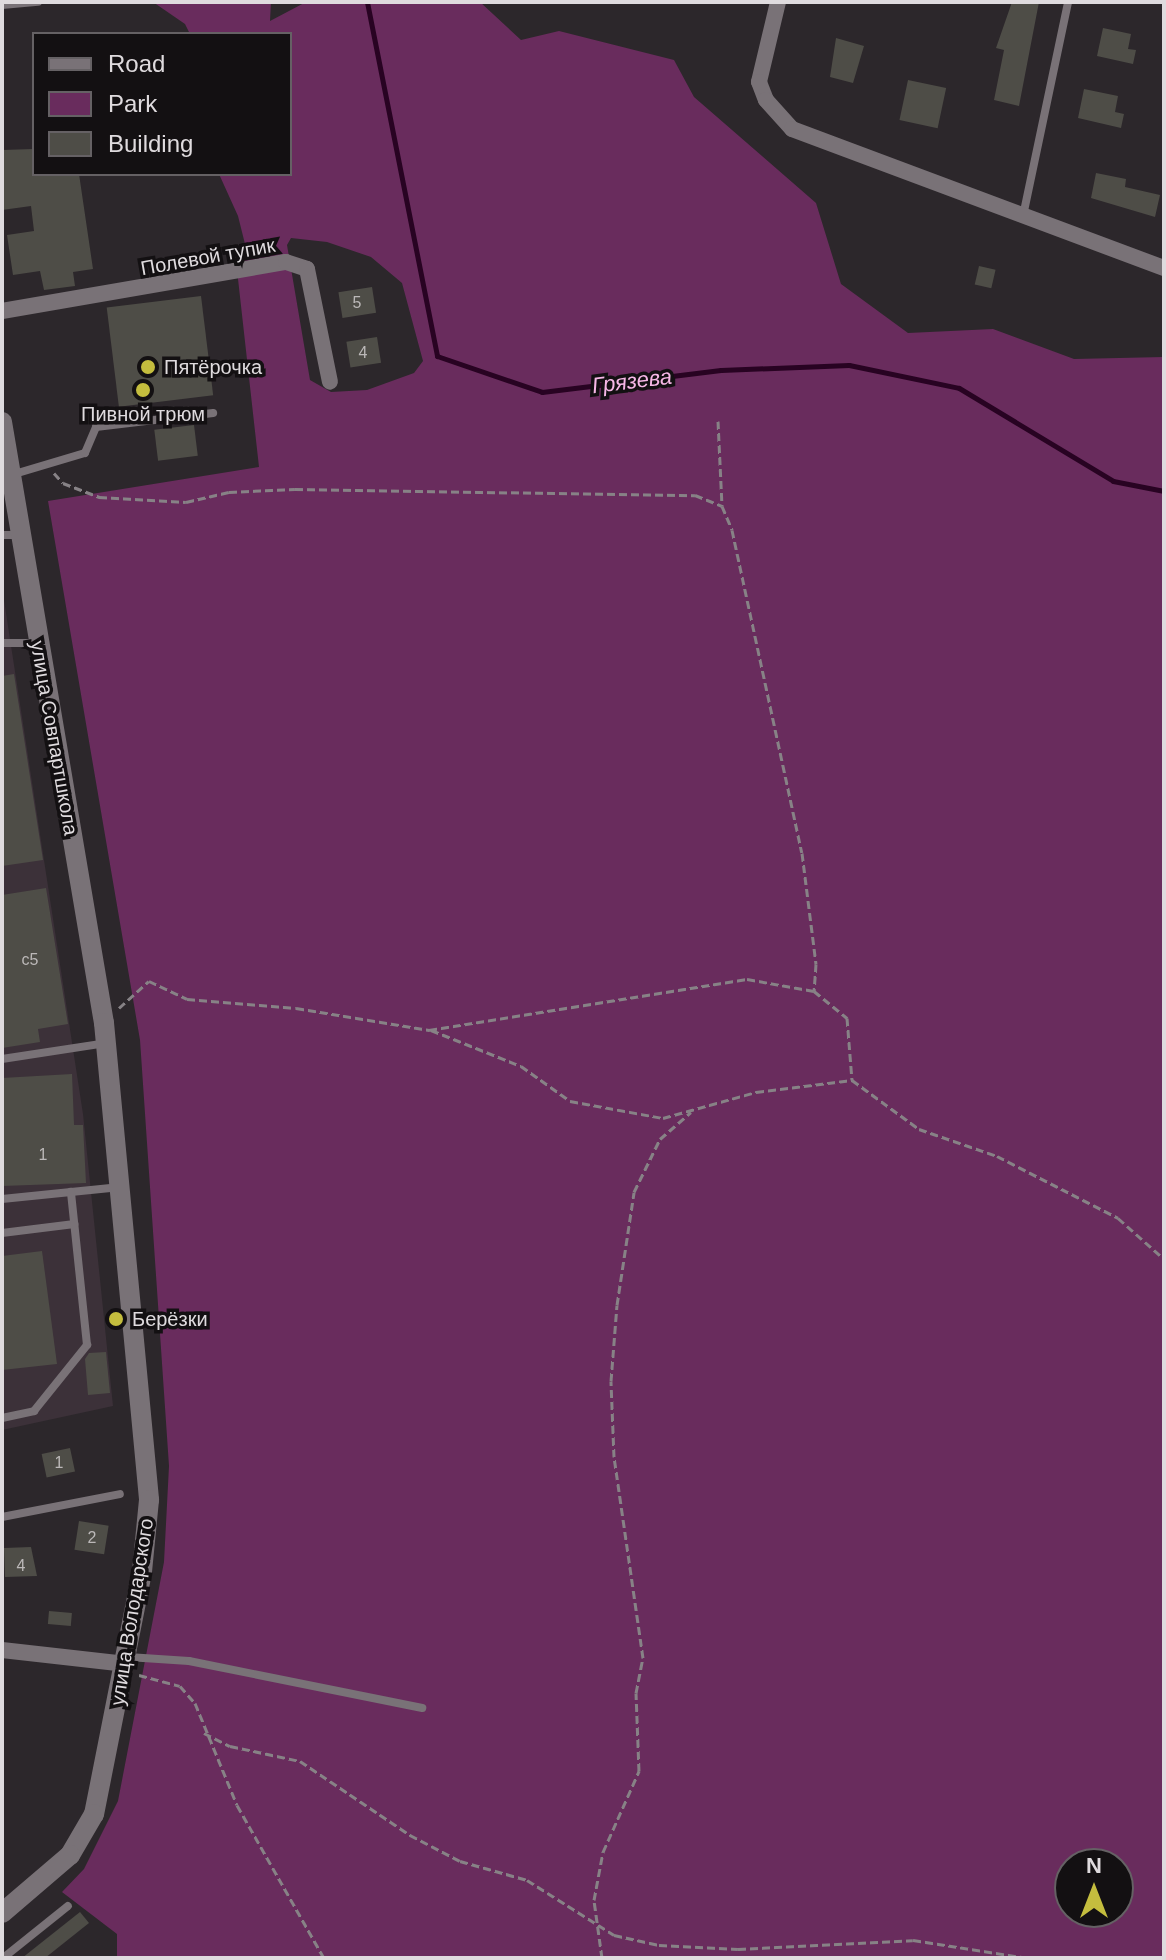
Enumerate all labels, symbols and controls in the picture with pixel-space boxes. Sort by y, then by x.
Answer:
legend [32,32,292,176]
text: Road [108,50,165,77]
text: Park [108,90,157,117]
text: Building [108,130,193,157]
street label: Полевой тупик [139,233,277,281]
house number: 5 [353,293,361,313]
house number: 4 [359,343,367,363]
place label: Пятёрочка [164,355,262,379]
marker: Пятёрочка [139,358,157,376]
water label: Грязева [591,363,673,399]
marker: Пивной трюм [134,381,152,399]
place label: Пивной трюм [81,402,205,426]
street label: улица Совпартшкола [25,639,83,837]
house number: с5 [22,950,38,970]
house number: 1 [39,1145,47,1165]
place label: Берёзки [132,1307,208,1331]
marker: Берёзки [107,1310,125,1328]
house number: 1 [55,1453,63,1473]
street label: улица Володарского [105,1517,159,1707]
house number: 2 [88,1528,96,1548]
house number: 4 [17,1556,25,1576]
north arrow [1054,1848,1134,1928]
text: N [1086,1853,1102,1878]

